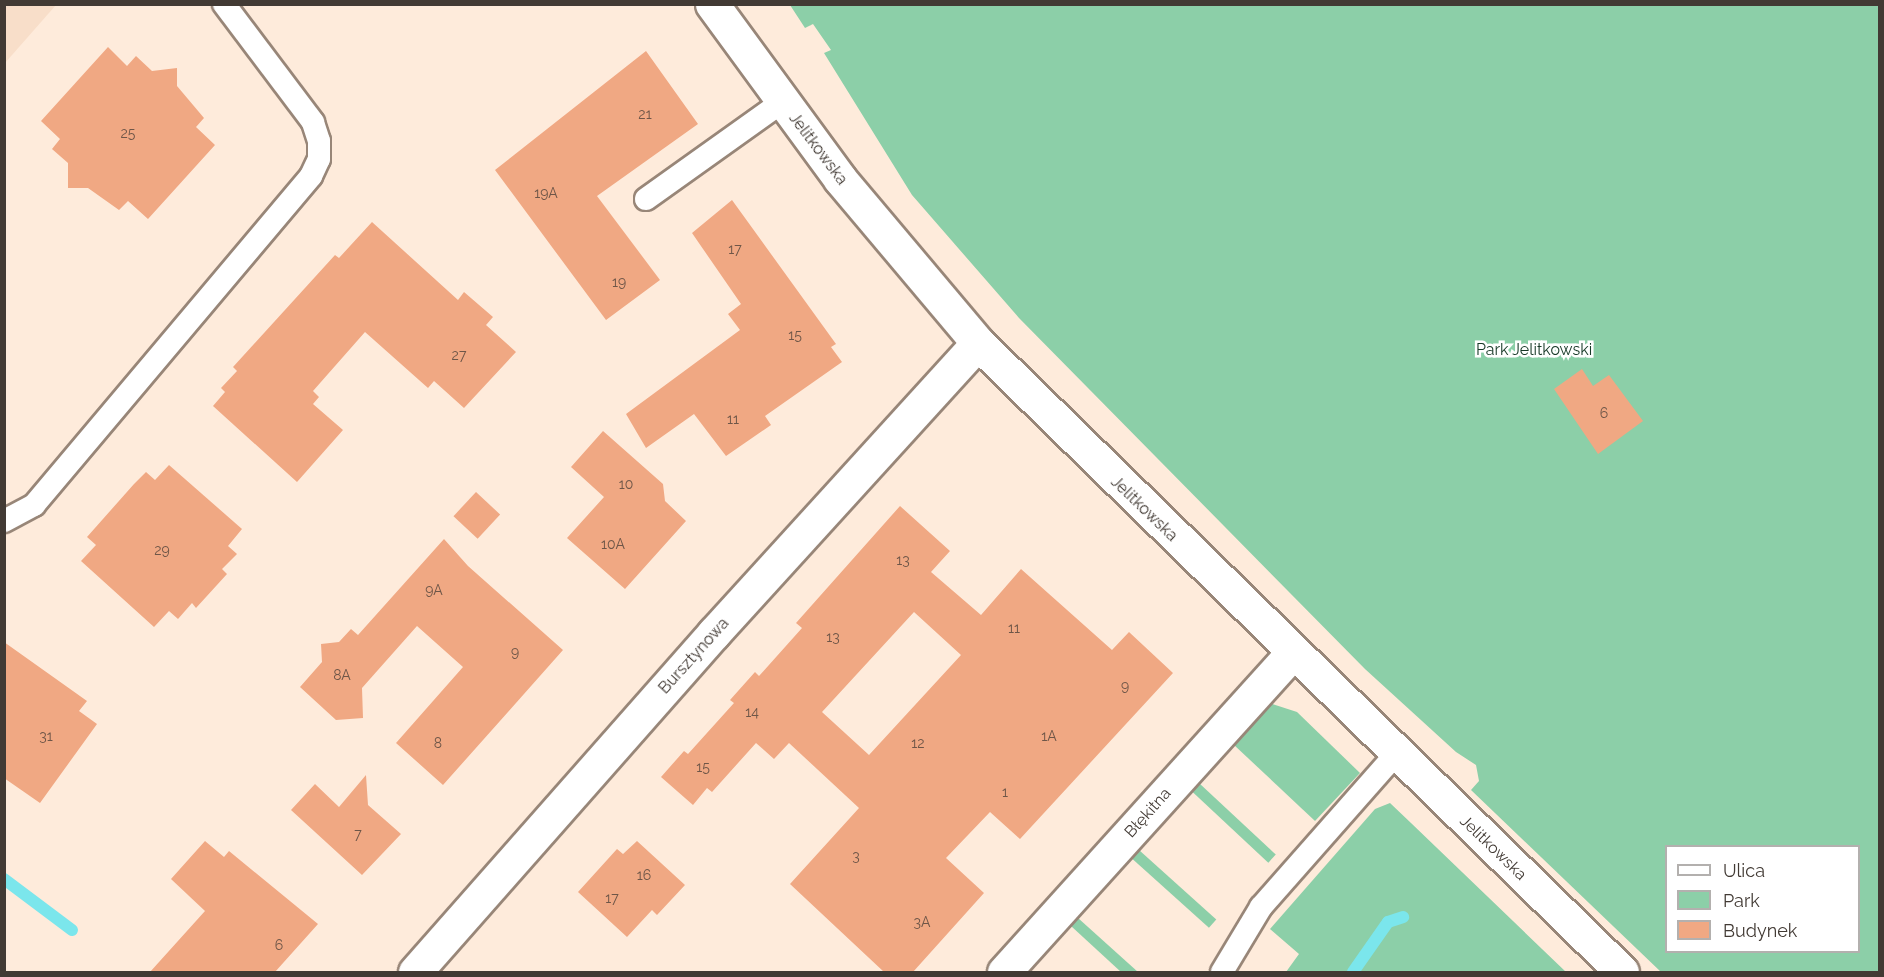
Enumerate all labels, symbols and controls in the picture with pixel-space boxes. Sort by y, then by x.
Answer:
house number: 21 [638,106,652,122]
street label: Jelitkowska [785,109,851,189]
house number: 25 [121,125,135,141]
house number: 19A [534,185,558,201]
house number: 17 [728,241,742,257]
house number: 19 [612,274,626,290]
house number: 15 [788,327,802,343]
park label: Park Jelitkowski [1476,340,1592,360]
house number: 27 [452,347,466,363]
house number: 6 [1600,405,1608,421]
house number: 11 [727,411,739,427]
street label: Jelitkowska [1107,473,1181,545]
house number: 10 [619,476,633,492]
house number: 10A [601,536,625,552]
house number: 29 [154,542,170,558]
house number: 13 [896,552,910,568]
house number: 9A [425,582,443,598]
street label: Bursztynowa [655,614,733,698]
house number: 11 [1008,620,1020,636]
house number: 13 [826,629,840,645]
house number: 9 [511,644,519,660]
house number: 8A [333,667,351,683]
house number: 9 [1121,678,1129,694]
house number: 14 [745,704,759,720]
house number: 31 [39,728,53,744]
house number: 1A [1041,728,1057,744]
house number: 8 [434,735,442,751]
house number: 12 [911,735,925,751]
house number: 15 [696,759,710,775]
house number: 1 [1002,784,1008,800]
street label: Błękitna [1121,784,1175,842]
street label: Jelitkowska [1456,812,1530,884]
house number: 7 [354,826,362,842]
legend [1665,845,1860,953]
house number: 3 [852,848,860,864]
text: Ulica [1723,860,1765,881]
house number: 16 [637,867,651,883]
house number: 17 [605,890,619,906]
text: Park [1723,890,1760,911]
house number: 3A [914,914,930,930]
text: Budynek [1723,920,1797,941]
house number: 6 [275,937,283,953]

